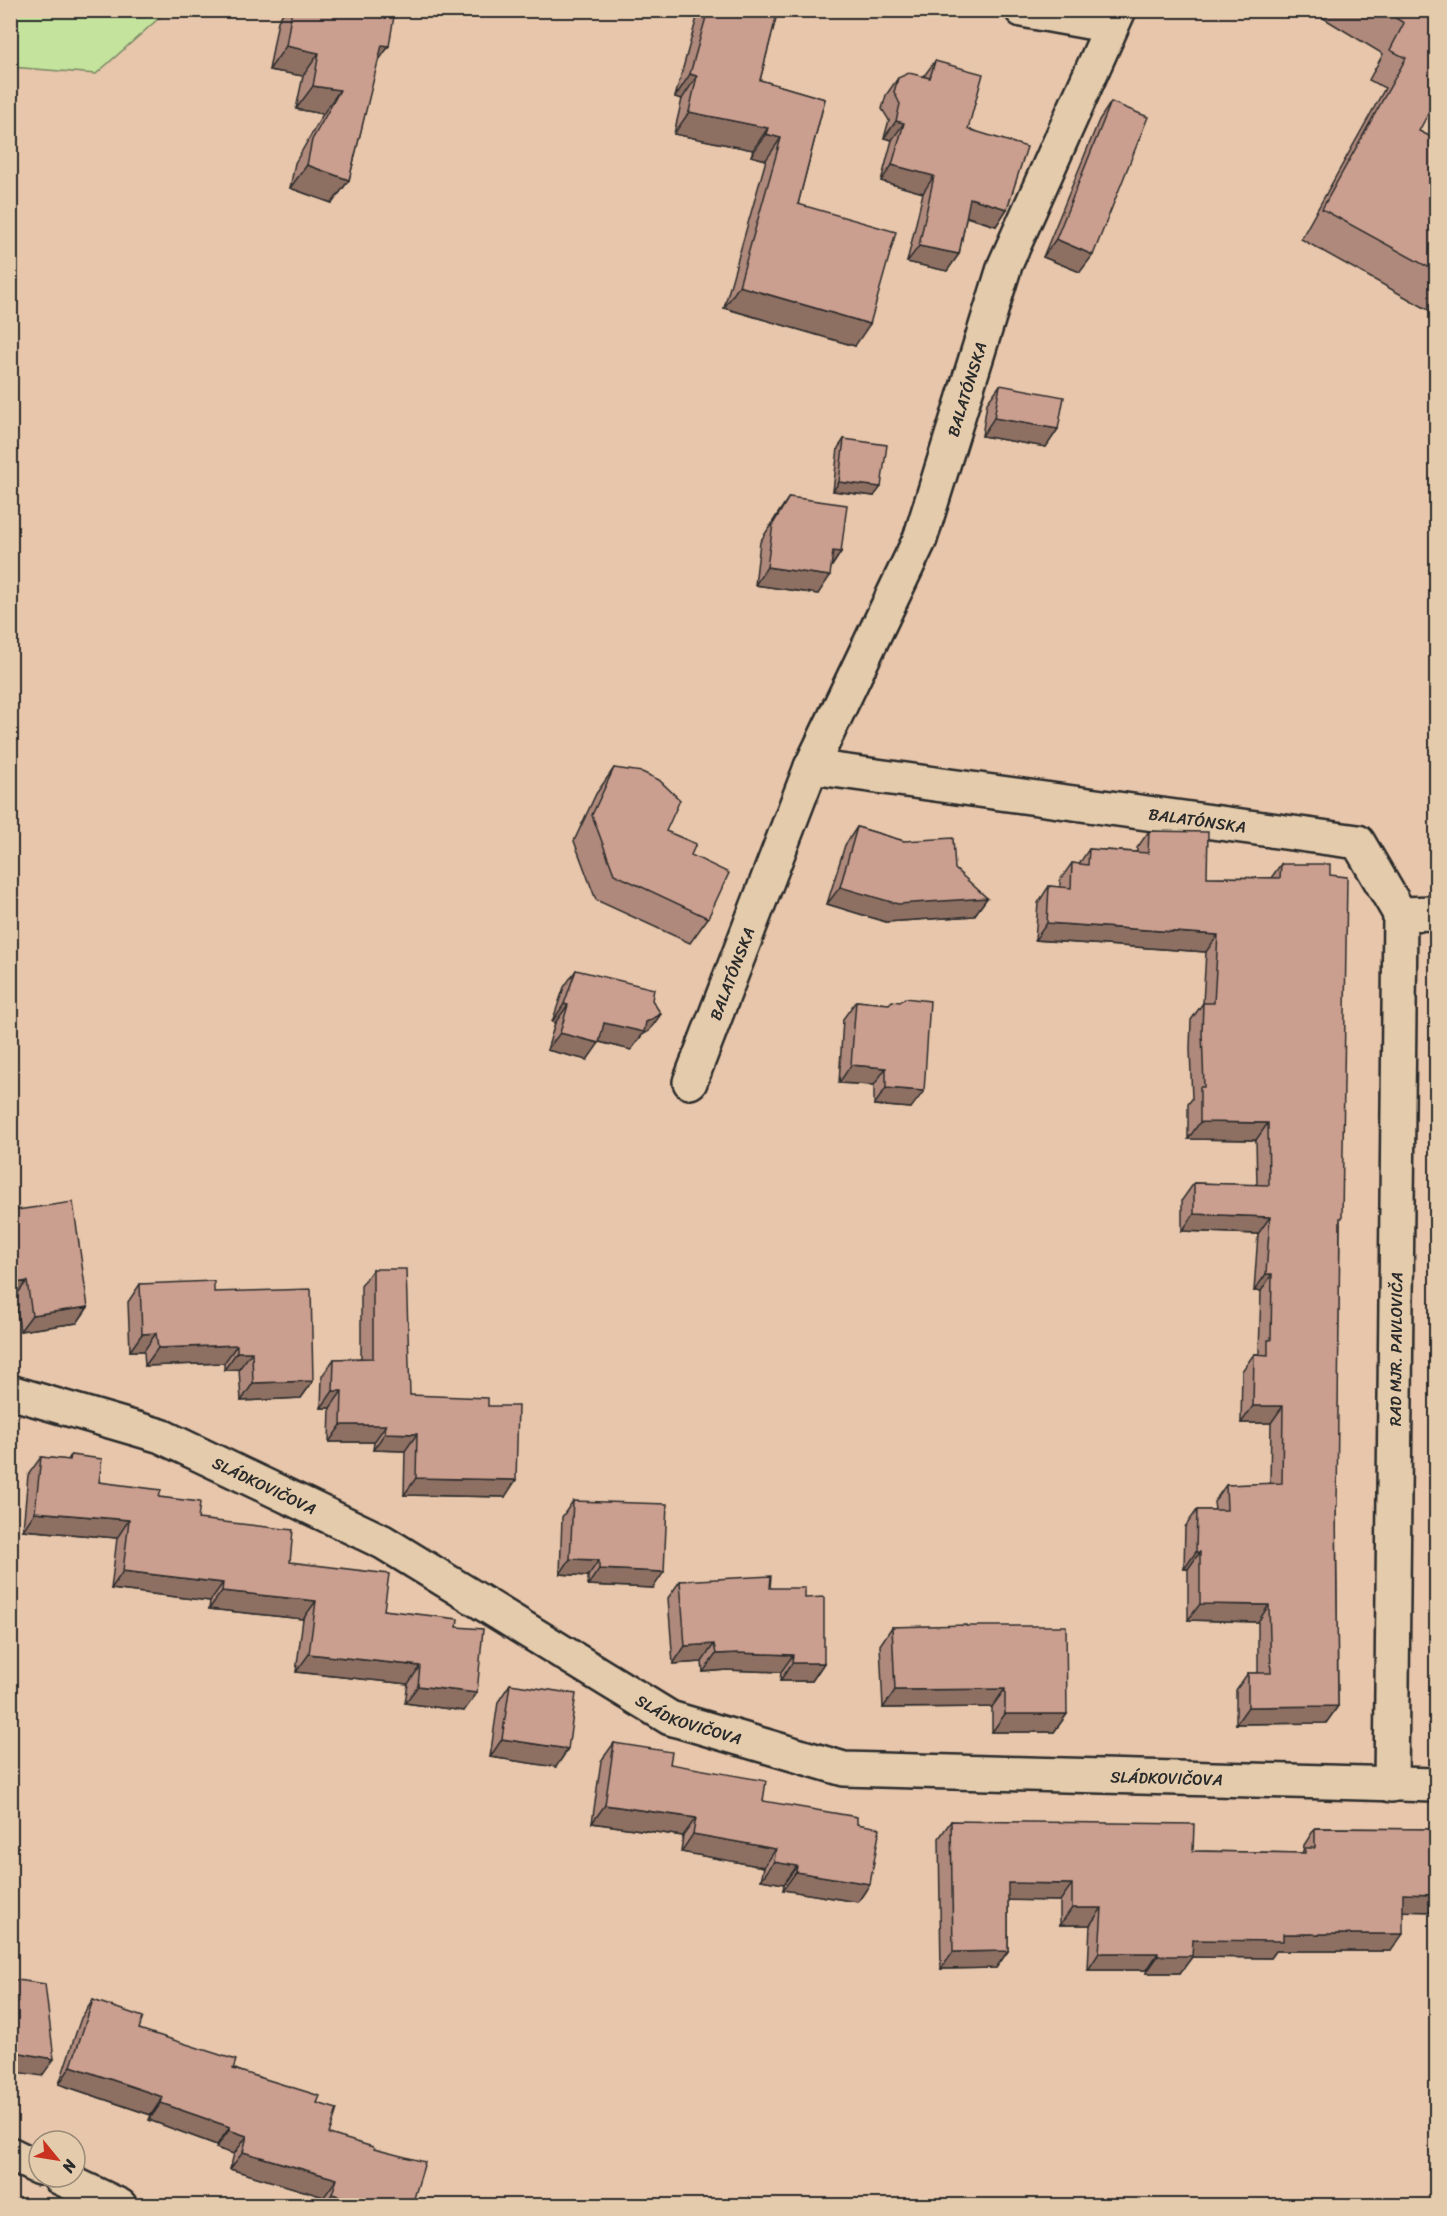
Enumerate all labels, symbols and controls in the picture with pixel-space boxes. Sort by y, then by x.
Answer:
street label: BALATÓNSKA [939,338,995,440]
street label: BALATÓNSKA [1147,799,1248,841]
street label: BALATÓNSKA [701,923,763,1025]
street label: RAD MJR. PAVLOVIČA [1381,1272,1411,1426]
street label: SLÁDKOVIČOVA [207,1449,321,1523]
street label: SLÁDKOVIČOVA [630,1686,745,1753]
street label: SLÁDKOVIČOVA [1110,1762,1223,1794]
north arrow [27,2129,87,2189]
text: N [54,2153,85,2179]

